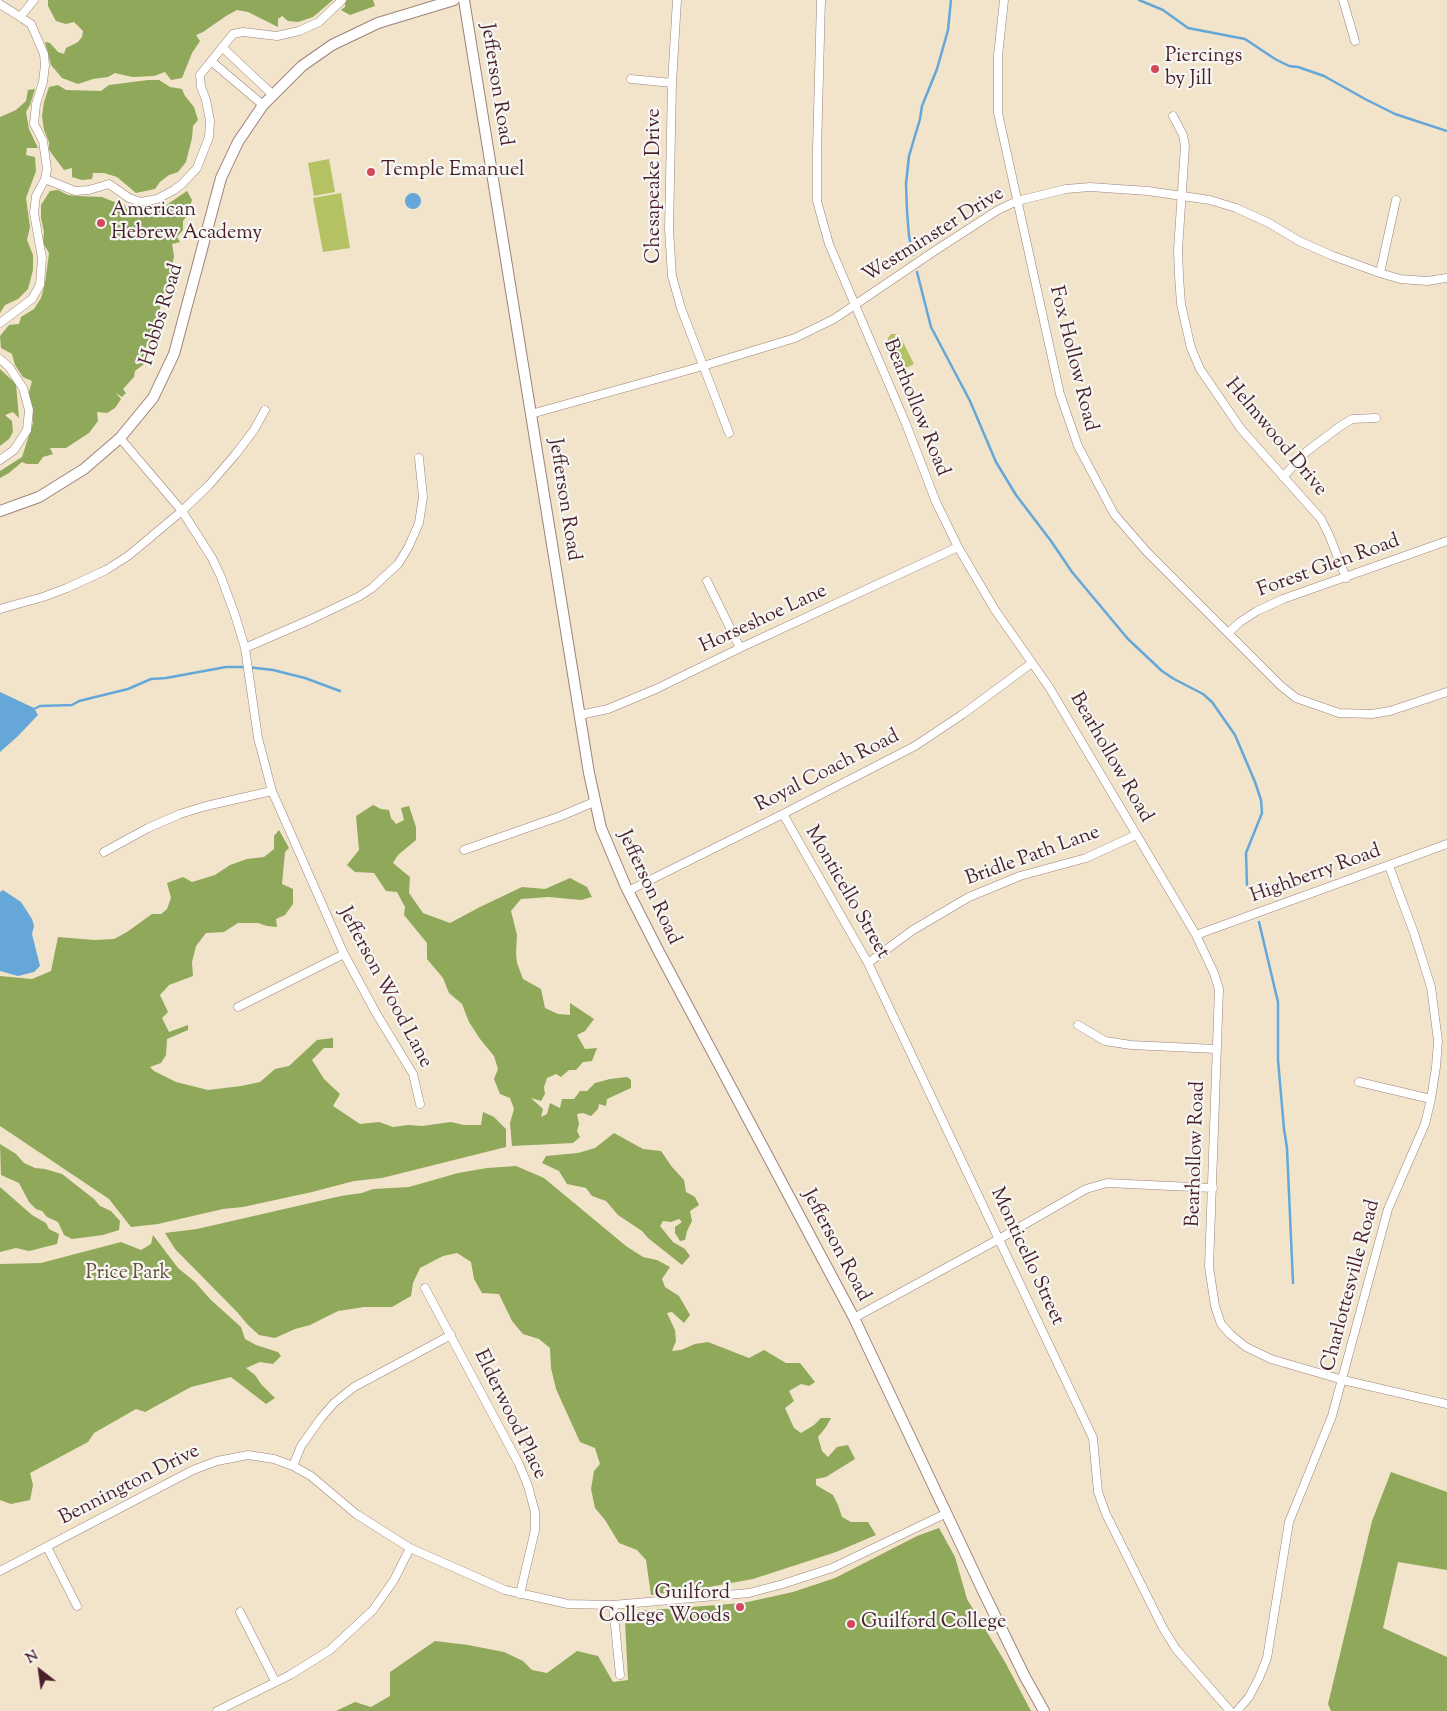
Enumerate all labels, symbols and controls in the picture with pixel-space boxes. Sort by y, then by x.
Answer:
street label: Jefferson Road [473,22,517,148]
place label: Piercings by Jill [1165,46,1242,93]
marker: Piercings by Jill [1149,63,1161,75]
street label: Chesapeake Drive [644,108,668,264]
place label: Temple Emanuel [381,160,525,184]
marker: Temple Emanuel [365,166,377,178]
street label: Westminster Drive [859,183,1009,289]
place label: American Hebrew Academy [111,200,262,247]
marker: American Hebrew Academy [95,217,107,229]
street label: Hobbs Road [136,261,190,369]
street label: Fox Hollow Road [1042,284,1102,434]
street label: Bearhollow Road [877,336,953,480]
street label: Helmwood Drive [1219,374,1331,502]
street label: Jefferson Road [541,437,585,563]
street label: Forest Glen Road [1255,530,1403,604]
street label: Horseshoe Lane [697,580,831,660]
street label: Bearhollow Road [1063,689,1157,827]
street label: Royal Coach Road [752,725,904,819]
street label: Monticello Street [798,822,894,964]
street label: Bridle Path Lane [963,822,1103,892]
street label: Jefferson Road [611,827,685,949]
street label: Highberry Road [1247,840,1385,910]
street label: Jefferson Wood Lane [332,904,436,1072]
street label: Bearhollow Road [1182,1081,1212,1227]
street label: Monticello Street [984,1184,1068,1330]
street label: Jefferson Road [795,1186,875,1306]
street label: Charlottesville Road [1318,1197,1386,1375]
park label: Price Park [86,1263,170,1287]
street label: Elderwood Place [467,1346,551,1484]
street label: Bennington Drive [56,1440,204,1532]
place label: Guilford College Woods [599,1583,730,1630]
marker: Guilford College Woods [734,1601,746,1613]
place label: Guilford College [861,1612,1006,1636]
marker: Guilford College [845,1618,857,1630]
north arrow [15,1646,65,1696]
text: N [23,1647,42,1669]

